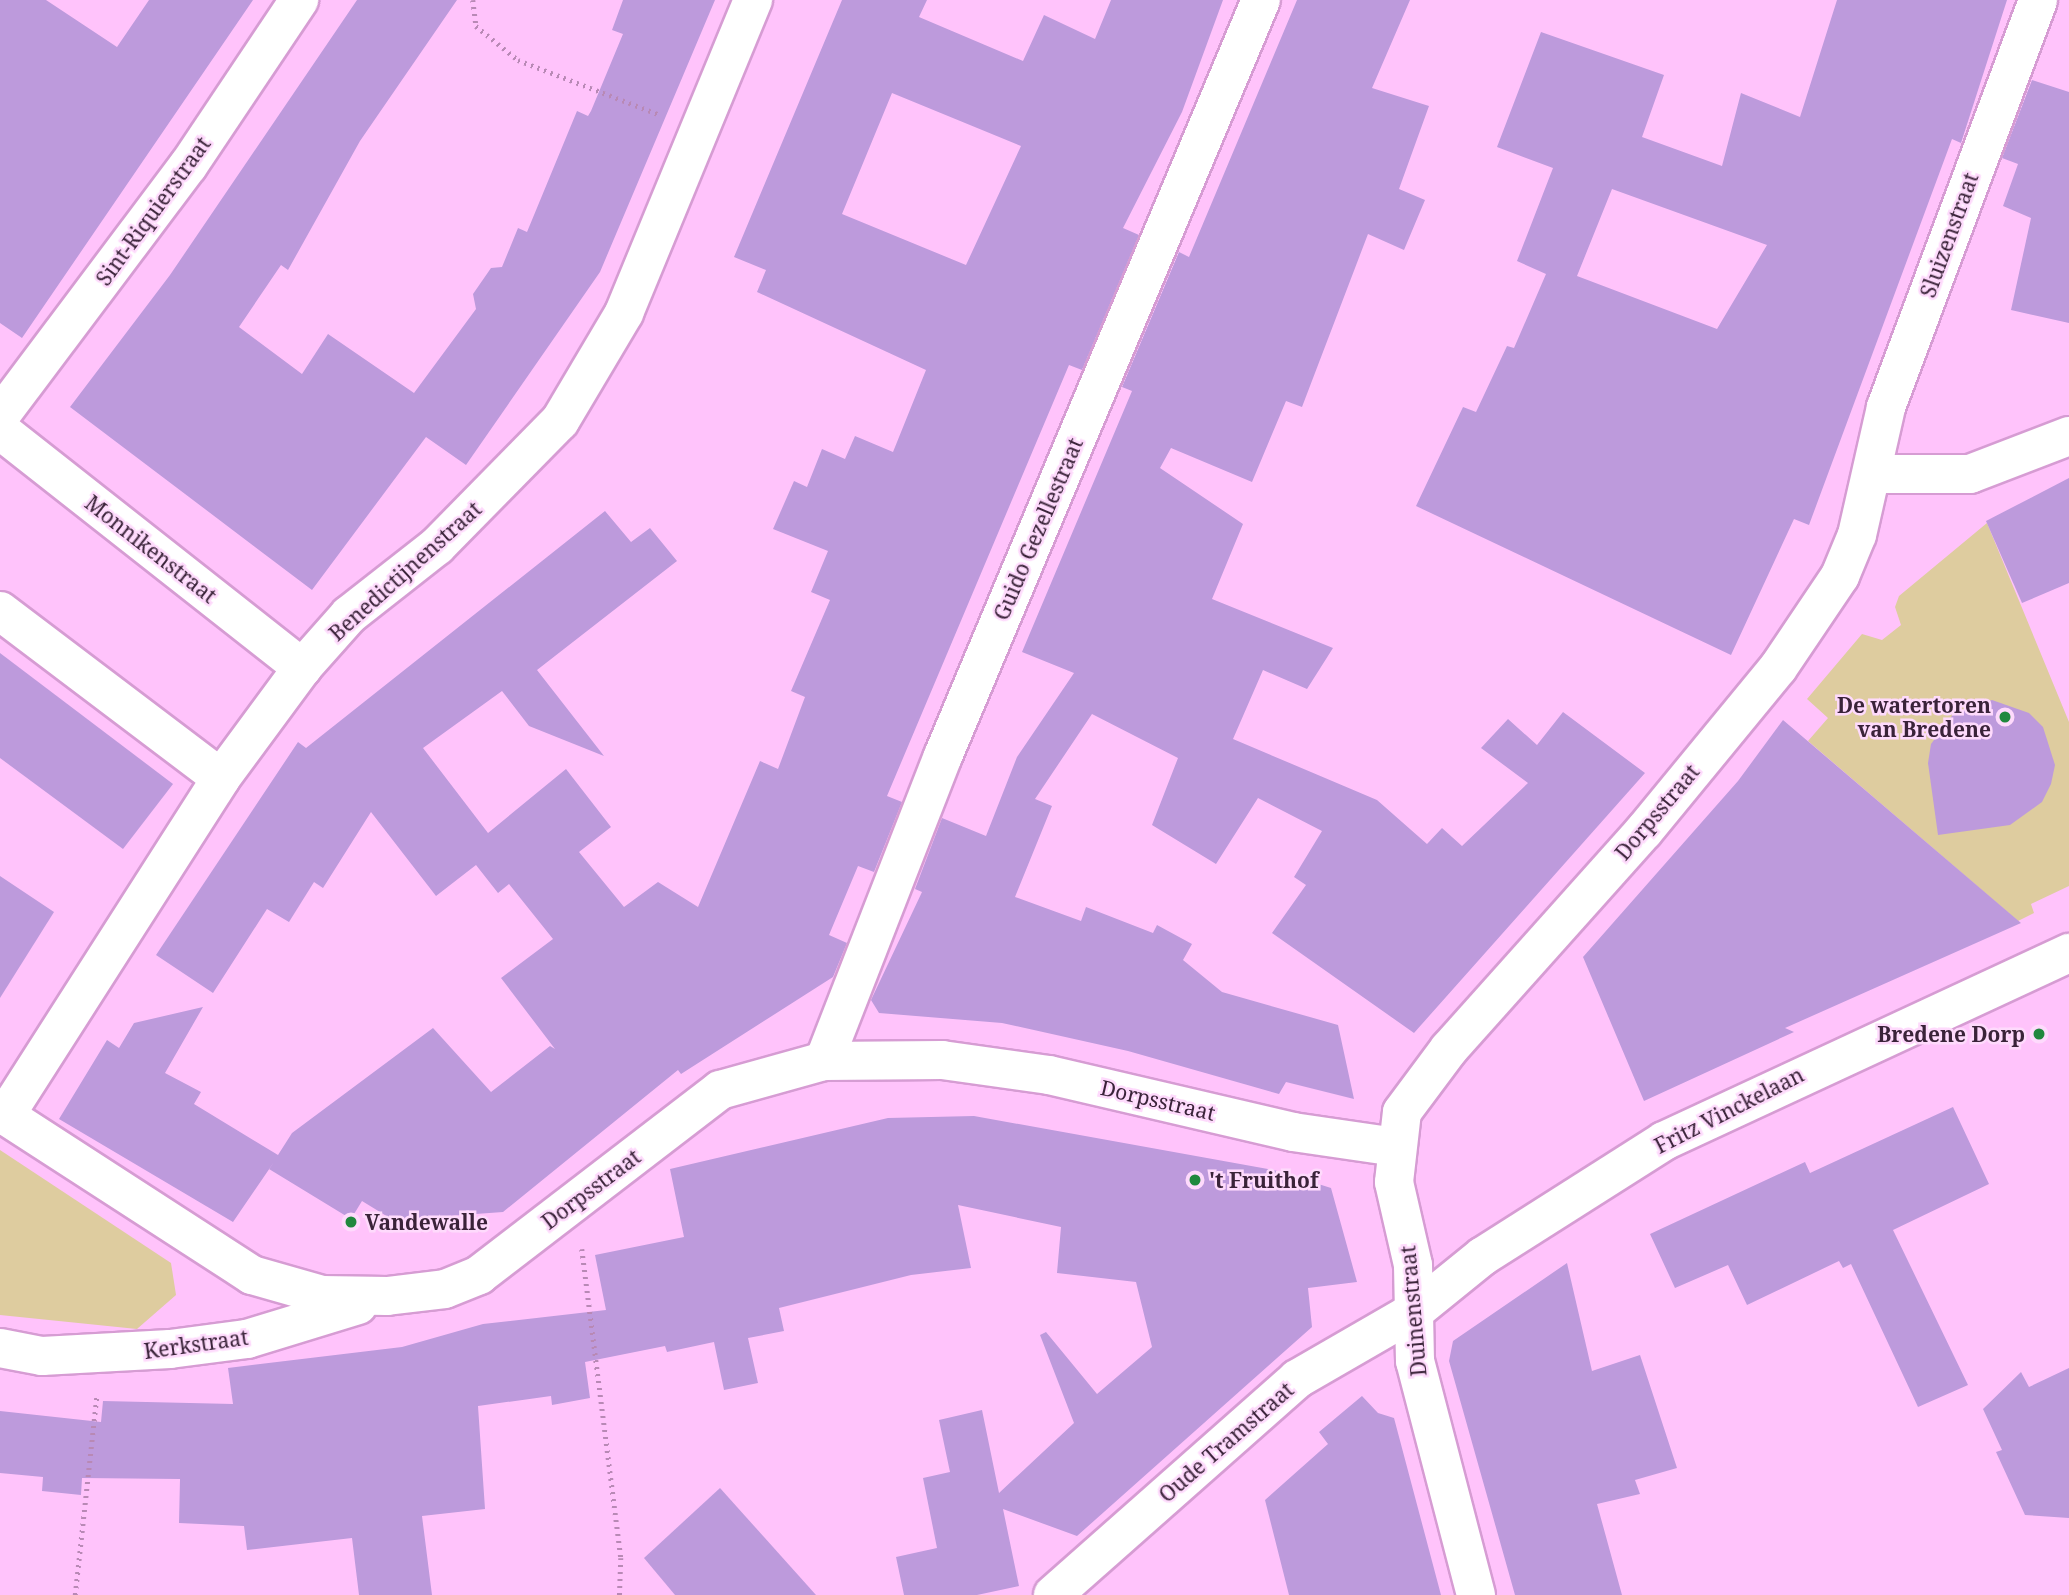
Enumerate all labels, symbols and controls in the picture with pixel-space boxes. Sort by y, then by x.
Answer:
street label: Sint-Riquierstraat [91,132,215,290]
street label: Sluizenstraat [1915,169,1983,301]
street label: Guido Gezellestraat [988,434,1088,624]
street label: Monnikenstraat [80,490,222,608]
street label: Benedictijnenstraat [324,496,486,646]
place label: De watertoren van Bredene [1837,692,1991,742]
marker: De watertoren van Bredene [1997,709,2013,725]
street label: Dorpsstraat [1610,759,1704,865]
place label: Bredene Dorp [1877,1021,2025,1047]
marker: Bredene Dorp [2031,1026,2047,1042]
street label: Fritz Vinckelaan [1650,1062,1808,1158]
street label: Dorpsstraat [1098,1075,1218,1125]
street label: Dorpsstraat [537,1144,645,1234]
place label: 't Fruithof [1209,1167,1318,1193]
marker: 't Fruithof [1187,1172,1203,1188]
place label: Vandewalle [365,1209,488,1235]
marker: Vandewalle [343,1214,359,1230]
street label: Duinenstraat [1395,1245,1431,1377]
street label: Kerkstraat [142,1324,250,1364]
street label: Oude Tramstraat [1154,1377,1298,1507]

